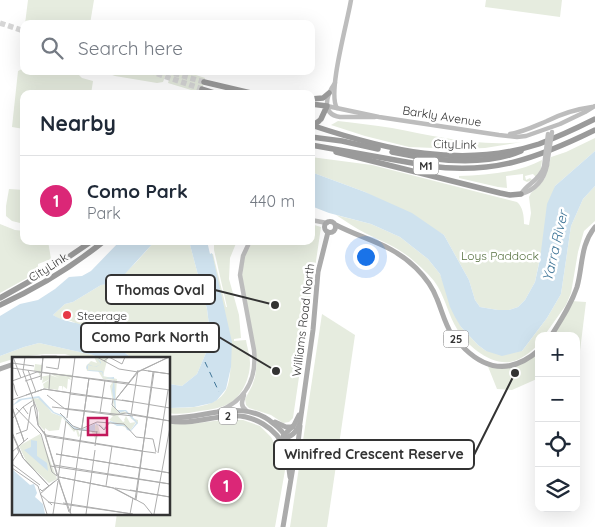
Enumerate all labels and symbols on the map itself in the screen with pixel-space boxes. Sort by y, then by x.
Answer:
street label: Barkly Avenue [401,102,483,130]
street label: CityLink [433,136,477,152]
road number: M1 [414,158,438,175]
water label: Yarra River [538,207,572,283]
your location [353,244,379,270]
park label: Loys Paddock [461,248,539,263]
street label: CityLink [26,249,70,285]
street label: Williams Road North [289,263,317,377]
callout: Thomas Oval [106,275,215,304]
text: Thomas Oval [115,281,205,299]
place label: Steerage [77,308,127,323]
marker: Steerage [61,309,73,321]
callout: Como Park North [81,323,219,352]
text: Como Park North [91,328,209,346]
road number: 25 [444,330,468,348]
inset map [12,357,170,514]
road number: 2 [219,408,237,424]
callout: Winifred Crescent Reserve [274,440,474,469]
text: Winifred Crescent Reserve [284,445,464,463]
pin: 1 [210,467,242,505]

